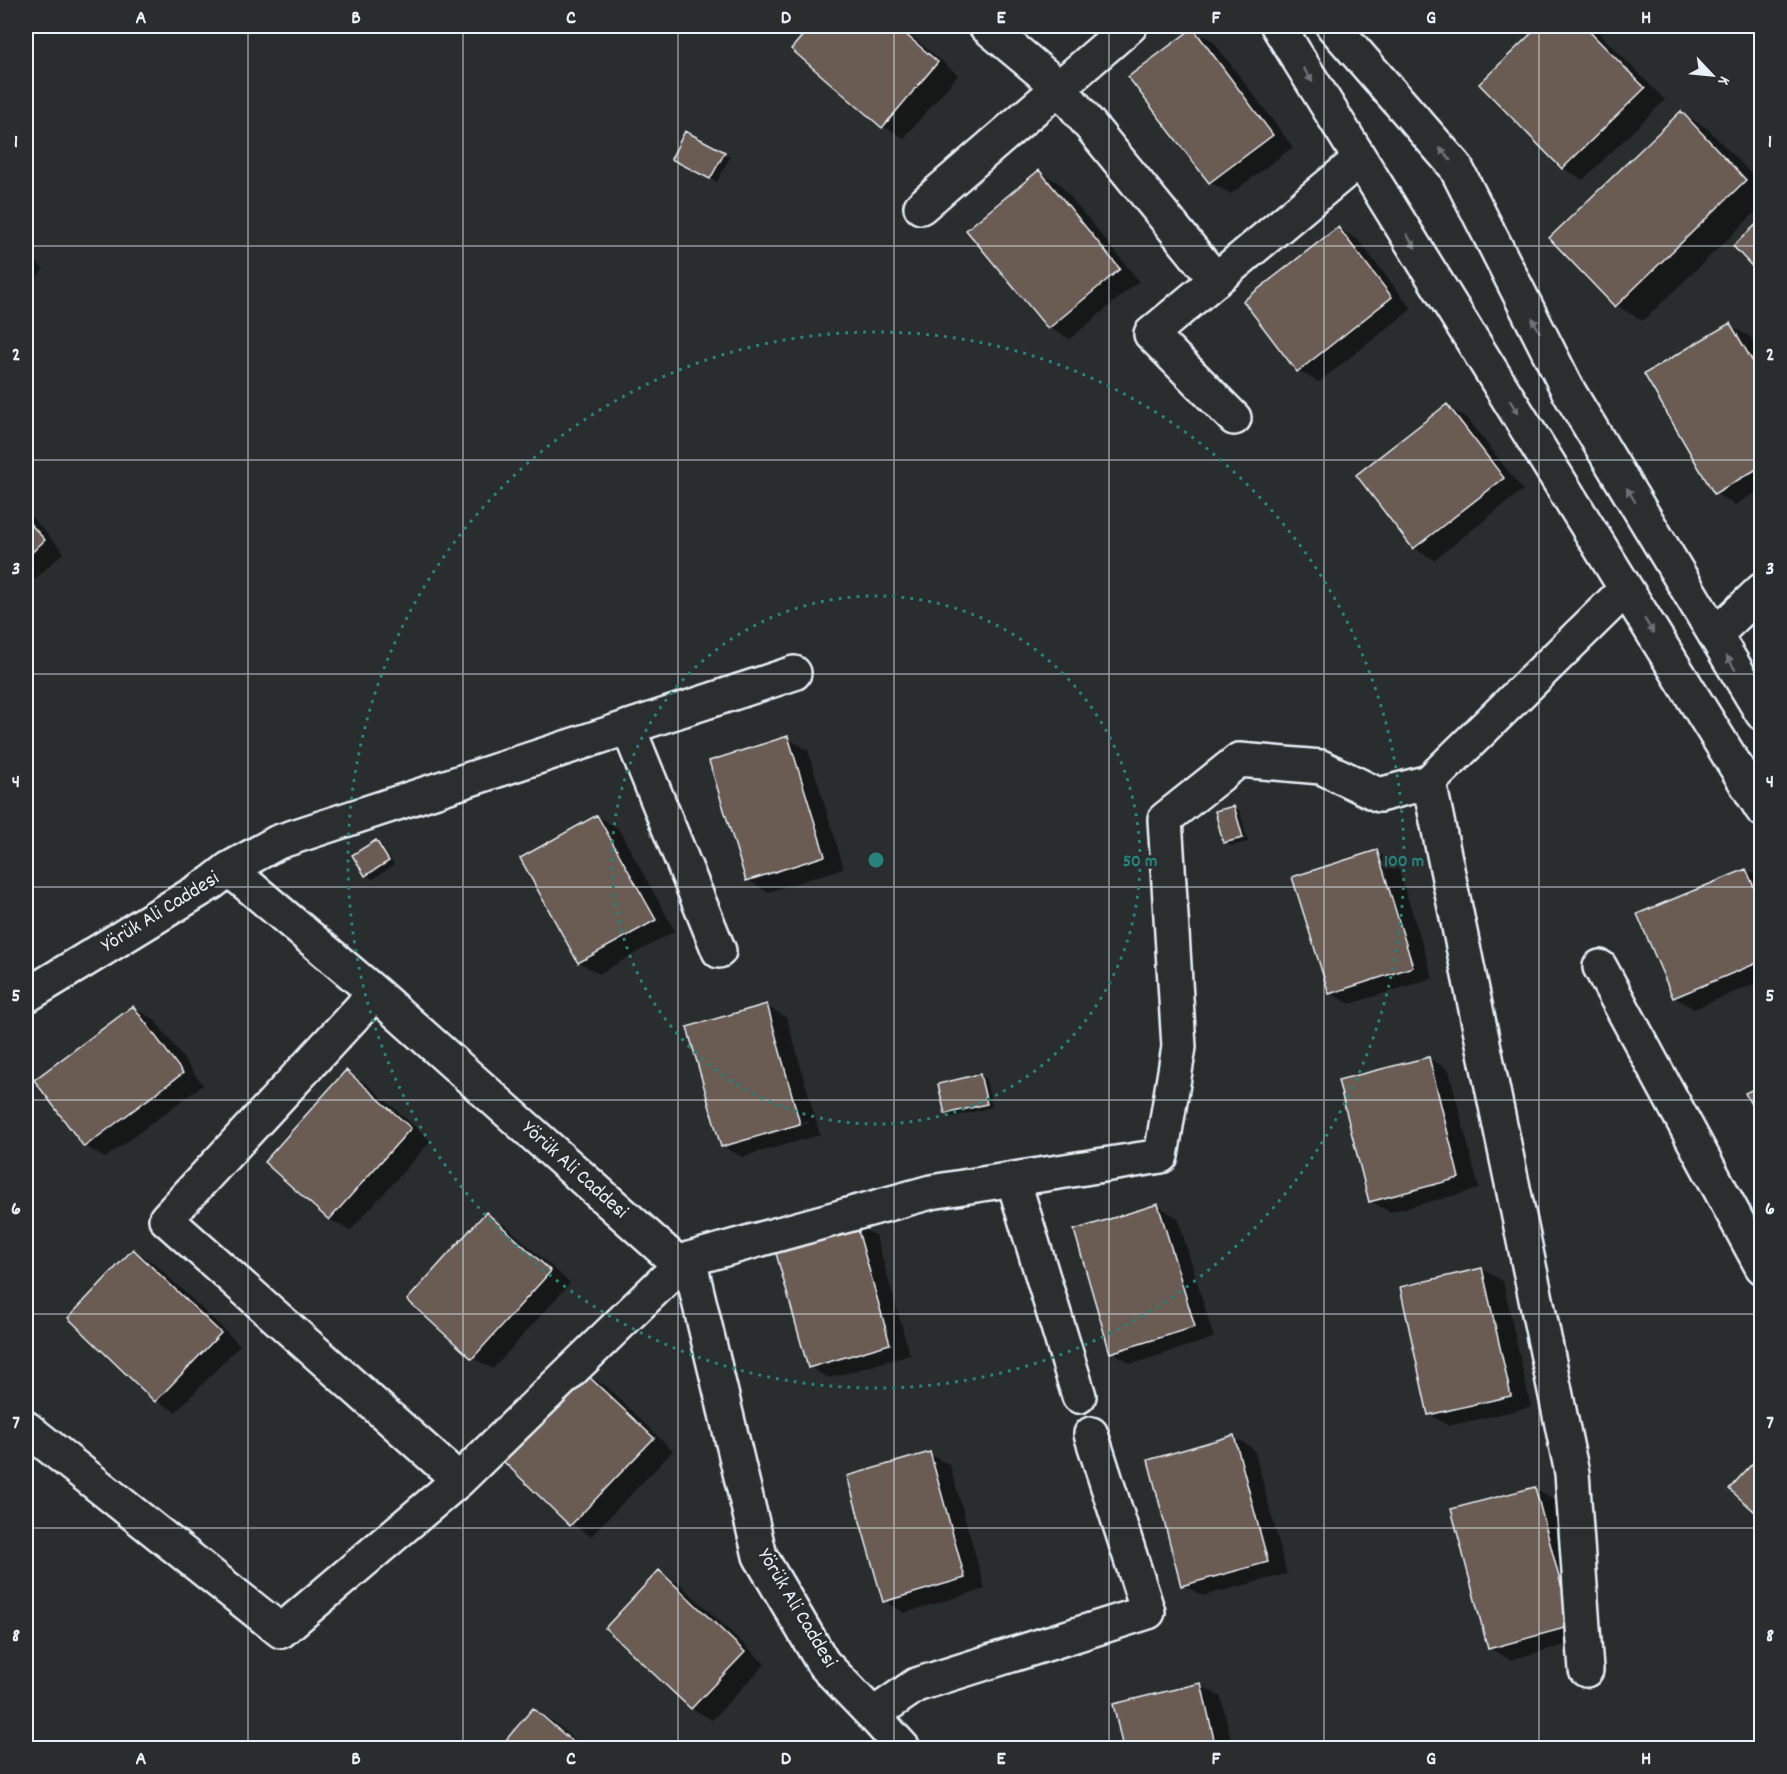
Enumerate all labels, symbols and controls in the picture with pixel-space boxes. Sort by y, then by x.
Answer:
text: A [136,5,147,33]
text: B [351,5,361,33]
text: C [566,5,576,33]
text: D [781,5,792,33]
text: E [996,5,1006,33]
text: F [1212,5,1222,33]
text: G [1426,5,1436,33]
text: H [1641,5,1651,33]
north arrow [1682,45,1742,105]
one-way arrow [1303,67,1314,83]
text: K [1711,72,1735,89]
text: 1 [14,129,18,157]
text: 1 [1768,129,1772,157]
one-way arrow [1438,146,1452,161]
one-way arrow [1406,233,1417,249]
one-way arrow [1531,317,1541,334]
text: 2 [12,342,20,370]
text: 2 [1766,342,1774,370]
one-way arrow [1508,399,1519,415]
one-way arrow [1626,487,1637,503]
text: 3 [12,556,20,584]
text: 3 [1766,556,1774,584]
one-way arrow [1644,618,1655,634]
one-way arrow [1726,655,1737,671]
text: 4 [12,769,20,797]
text: 4 [1766,769,1774,797]
centre of rings [866,850,886,870]
text: 50 m [1123,850,1157,875]
text: 100 m [1384,850,1424,875]
street label: Yörük Ali Caddesi [96,865,226,961]
text: 5 [11,983,21,1011]
text: 5 [1765,983,1775,1011]
street label: Yörük Ali Caddesi [514,1115,634,1227]
text: 6 [11,1196,21,1224]
text: 6 [1765,1196,1775,1224]
text: 7 [12,1410,20,1438]
text: 7 [1766,1410,1774,1438]
street label: Yörük Ali Caddesi [749,1544,844,1674]
text: 8 [12,1623,20,1651]
text: 8 [1766,1623,1774,1651]
text: A [136,1746,147,1774]
text: B [351,1746,361,1774]
text: C [566,1746,576,1774]
text: D [781,1746,792,1774]
text: E [996,1746,1006,1774]
text: F [1212,1746,1222,1774]
text: G [1426,1746,1436,1774]
text: H [1641,1746,1651,1774]

